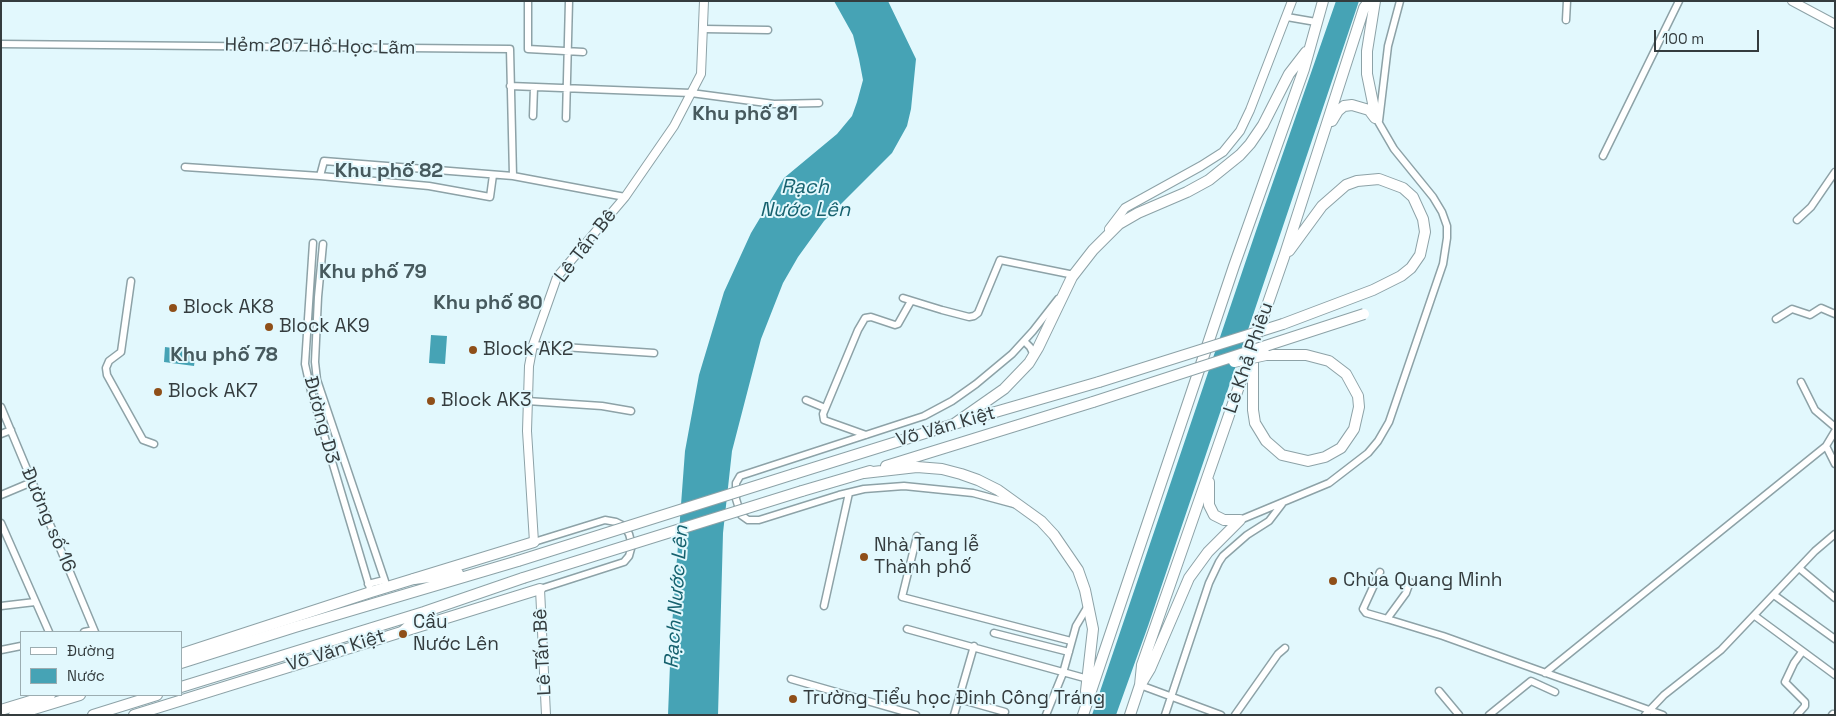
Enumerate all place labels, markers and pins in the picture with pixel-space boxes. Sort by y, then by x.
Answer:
place label: Block AK8 [183,297,274,319]
marker: Block AK8 [167,302,179,314]
place label: Block AK9 [279,316,370,338]
marker: Block AK9 [263,321,275,333]
place label: Block AK2 [483,339,573,361]
marker: Block AK2 [467,344,479,356]
place label: Block AK7 [168,381,258,403]
marker: Block AK7 [152,386,164,398]
place label: Block AK3 [441,390,531,412]
marker: Block AK3 [425,395,437,407]
place label: Nhà Tang lễ Thành phố [874,535,979,579]
marker: Nhà Tang lễ Thành phố [858,551,870,563]
place label: Chùa Quang Minh [1343,570,1503,592]
marker: Chùa Quang Minh [1327,575,1339,587]
place label: Cầu Nước Lên [413,612,499,656]
marker: Cầu Nước Lên [397,628,409,640]
place label: Trường Tiểu học Đinh Công Tráng [803,688,1105,710]
marker: Trường Tiểu học Đinh Công Tráng [787,693,799,705]

